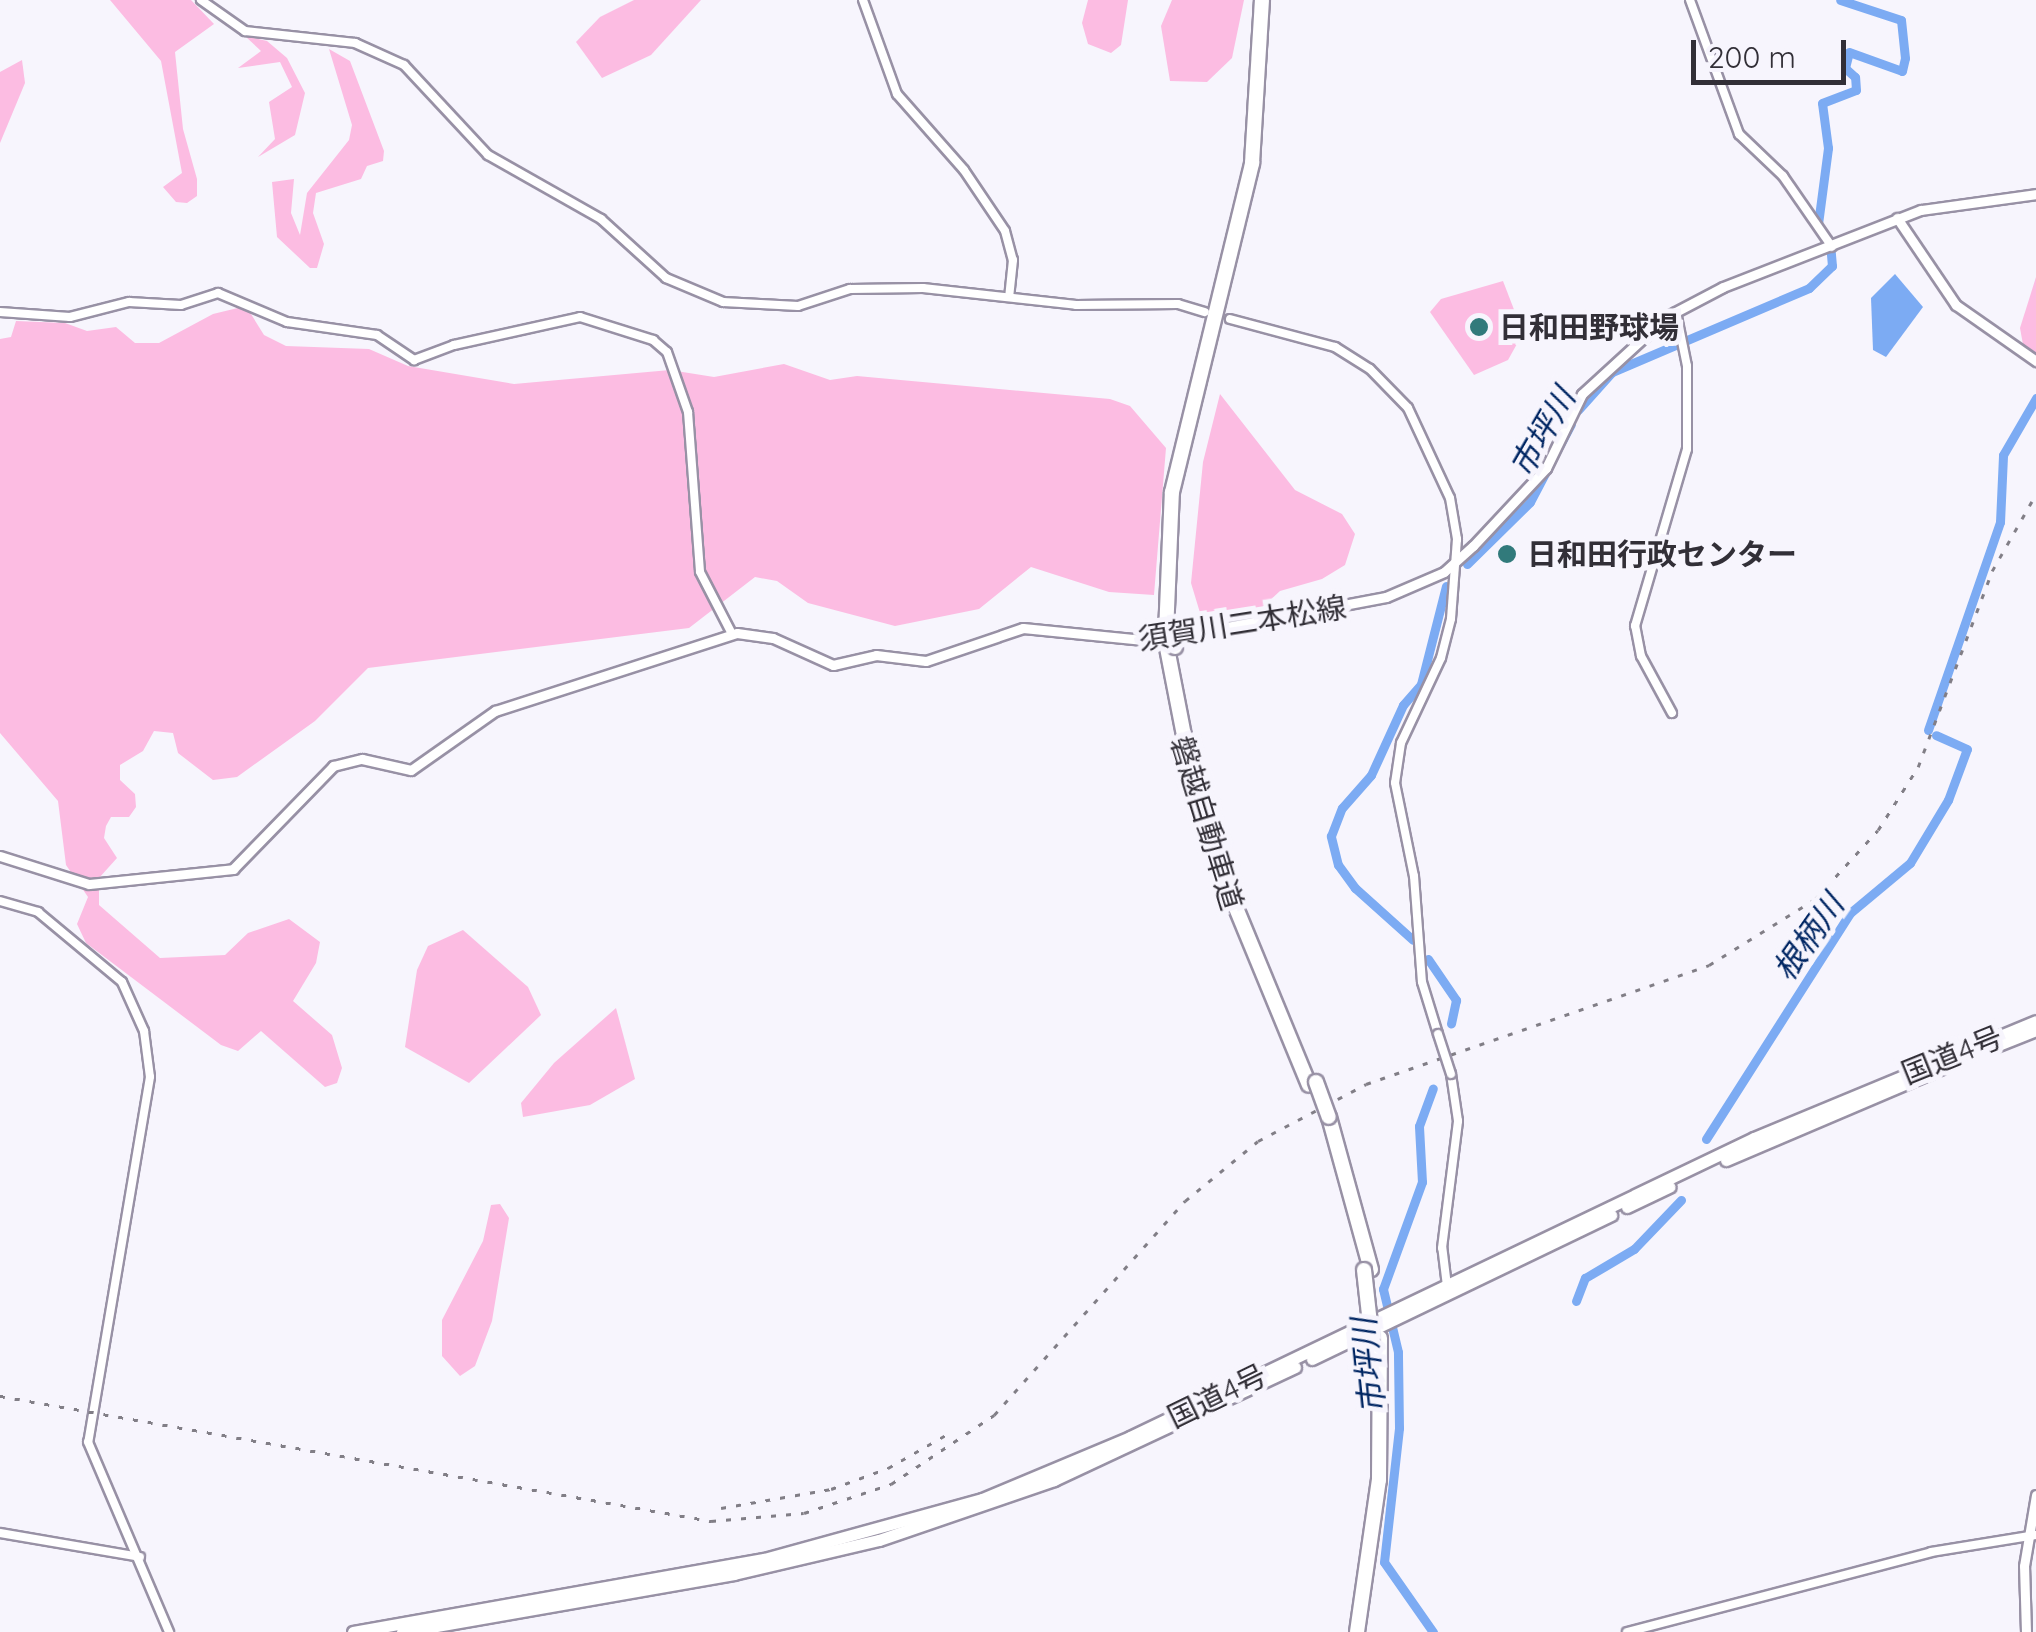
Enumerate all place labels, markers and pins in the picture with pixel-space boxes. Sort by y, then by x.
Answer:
place label: 日和田野球場 [1499,309,1679,345]
marker: 日和田野球場 [1468,316,1490,338]
place label: 日和田行政センター [1527,536,1797,572]
marker: 日和田行政センター [1496,543,1518,565]

